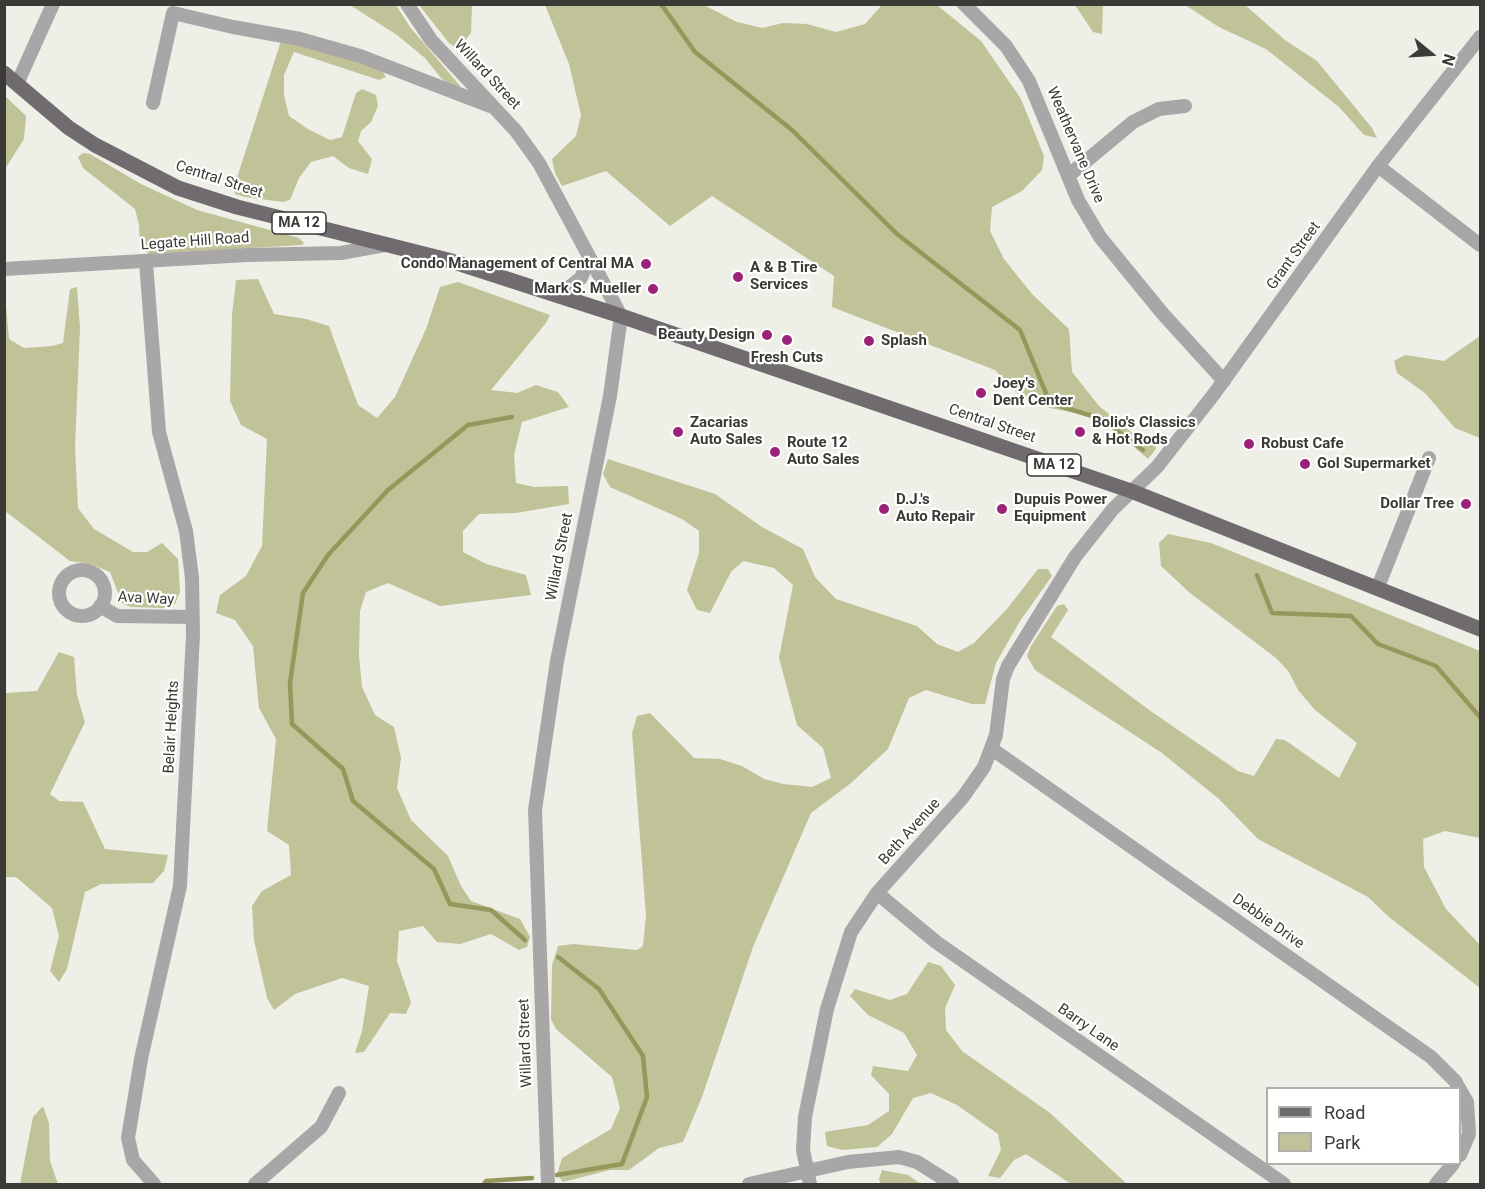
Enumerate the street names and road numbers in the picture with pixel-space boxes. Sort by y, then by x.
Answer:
street label: Willard Street [450,36,524,114]
street label: Weathervane Drive [1042,84,1108,206]
street label: Central Street [173,157,265,203]
road number: MA 12 [272,212,326,234]
street label: Grant Street [1263,218,1325,294]
street label: Legate Hill Road [140,229,250,255]
street label: Central Street [946,401,1038,447]
road number: MA 12 [1027,454,1081,476]
street label: Willard Street [543,512,577,602]
street label: Ava Way [117,589,175,609]
street label: Belair Heights [161,680,183,774]
street label: Beth Avenue [875,795,945,869]
street label: Debbie Drive [1229,891,1307,953]
street label: Willard Street [515,998,537,1088]
street label: Barry Lane [1054,1000,1122,1056]

